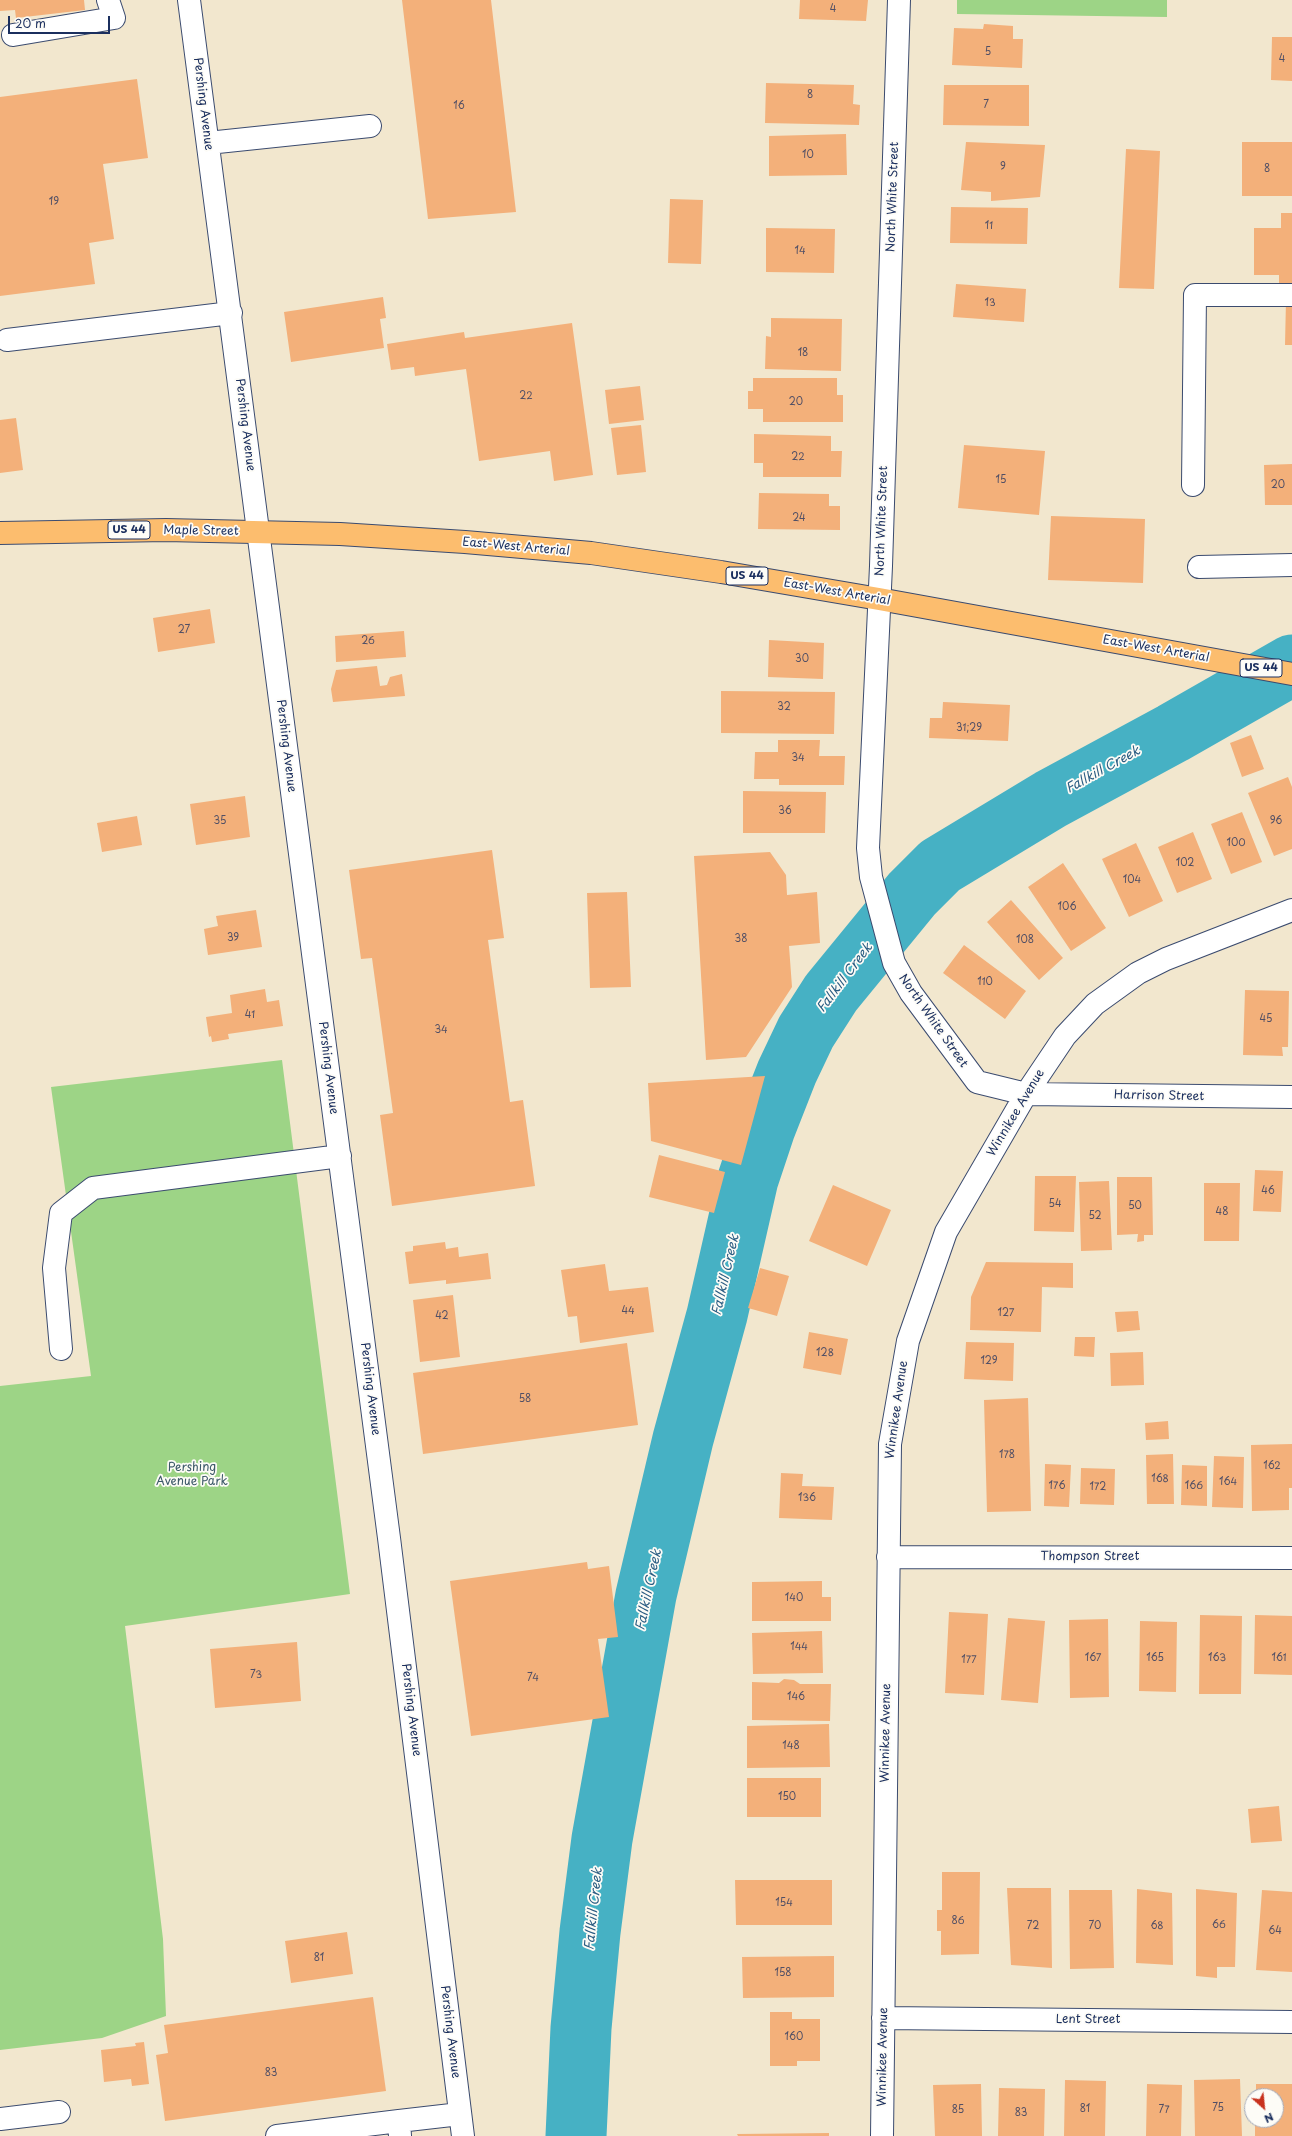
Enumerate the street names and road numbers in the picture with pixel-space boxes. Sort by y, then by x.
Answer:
street label: Pershing Avenue [190,57,216,151]
street label: North White Street [884,142,902,252]
street label: Pershing Avenue [232,378,258,472]
street label: North White Street [873,466,891,576]
road number: US 44 [108,521,150,539]
street label: Maple Street [163,523,239,539]
street label: East-West Arterial [462,535,570,559]
road number: US 44 [726,567,768,585]
street label: East-West Arterial [783,576,891,608]
street label: East-West Arterial [1102,633,1210,665]
road number: US 44 [1240,659,1282,677]
street label: Pershing Avenue [273,699,299,793]
street label: North White Street [895,972,971,1070]
street label: Pershing Avenue [315,1021,341,1115]
street label: Winnikee Avenue [984,1067,1048,1159]
street label: Harrison Street [1114,1088,1204,1104]
street label: Pershing Avenue [357,1342,383,1436]
street label: Winnikee Avenue [883,1360,911,1460]
street label: Thompson Street [1041,1550,1139,1564]
street label: Pershing Avenue [398,1663,424,1757]
street label: Winnikee Avenue [878,1683,894,1783]
street label: Pershing Avenue [437,1985,463,2079]
street label: Winnikee Avenue [875,2007,891,2107]
street label: Lent Street [1056,2013,1120,2027]

